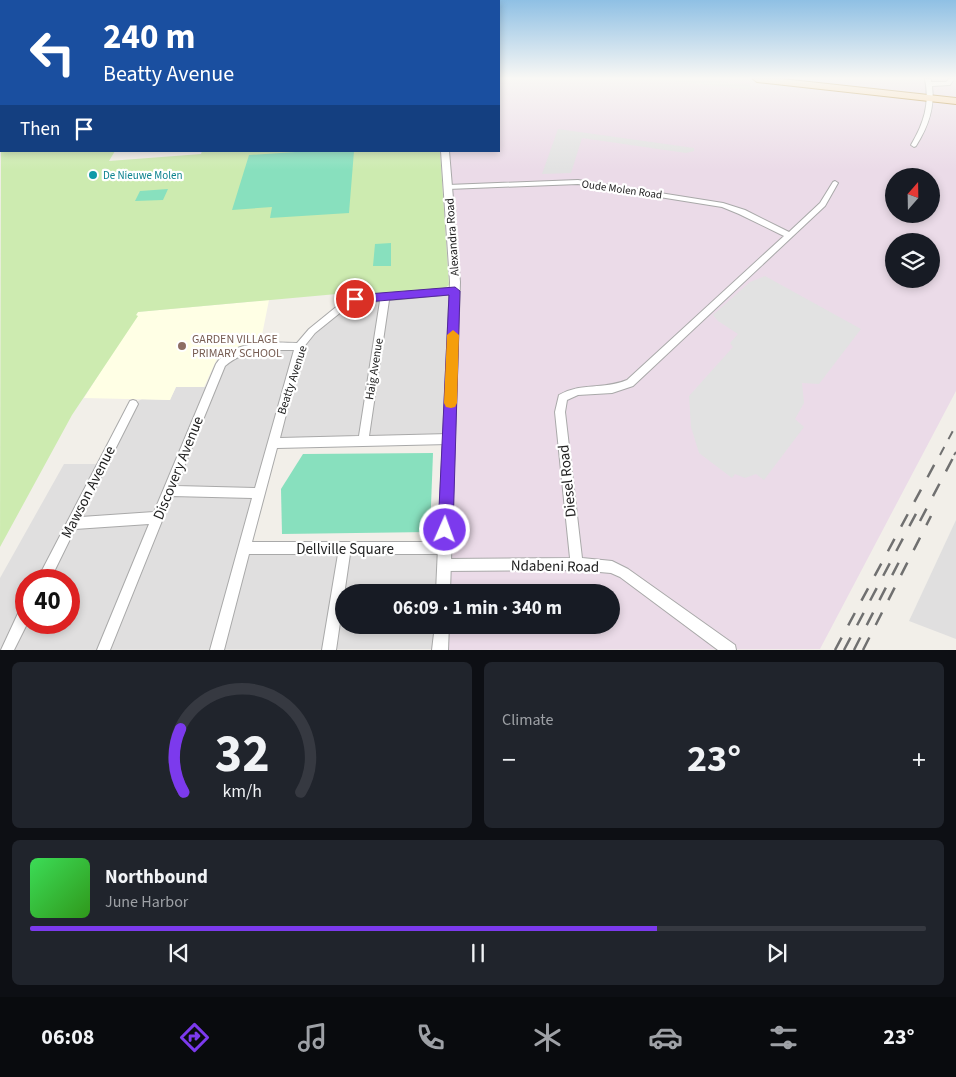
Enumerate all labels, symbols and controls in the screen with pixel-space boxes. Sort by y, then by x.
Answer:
text: 240 m [103,12,195,62]
icon: left [20,20,85,85]
text: Beatty Avenue [103,58,234,90]
icon: arrive [70,115,98,143]
text: Then [20,116,60,143]
place label: De Nieuwe Molen [103,168,182,183]
north arrow [885,168,940,222]
map controls [885,168,940,288]
marker: De Nieuwe Molen [87,169,99,181]
street label: Oude Molen Road [581,176,663,203]
street label: Alexandra Road [441,197,464,276]
button: layers [885,233,940,288]
pin [334,278,376,320]
icon: arrive [341,285,369,313]
place label: GARDEN VILLAGE PRIMARY SCHOOL [192,331,282,362]
street label: Haig Avenue [361,337,388,401]
marker: GARDEN VILLAGE PRIMARY SCHOOL [176,340,188,352]
street label: Beatty Avenue [273,343,312,417]
street label: Discovery Avenue [148,413,209,523]
street label: Mawson Avenue [56,442,121,542]
street label: Diesel Road [553,443,582,518]
position arrow [418,503,470,555]
street label: Dellville Square [296,539,394,560]
street label: Ndabeni Road [511,555,599,578]
speed limit sign: 40 [15,569,80,634]
text: 06:09 · 1 min · 340 m [393,595,562,622]
text: Climate [502,709,553,731]
text: 32 [215,718,269,792]
text: 23° [687,732,741,786]
text: − [502,740,516,780]
text: + [912,740,926,780]
text: km/h [222,779,262,804]
text: Northbound [105,864,208,891]
text: June Harbor [105,891,188,913]
icon: previous [165,939,193,967]
icon: pause [464,939,492,967]
icon: next [763,939,791,967]
icon: directions [177,1020,212,1055]
icon: music [295,1020,330,1055]
icon: phone [413,1020,448,1055]
icon: climate [530,1020,565,1055]
icon: car [648,1020,683,1055]
icon: filters [766,1020,801,1055]
text: 06:08 [41,1021,94,1053]
text: 23° [883,1021,915,1053]

